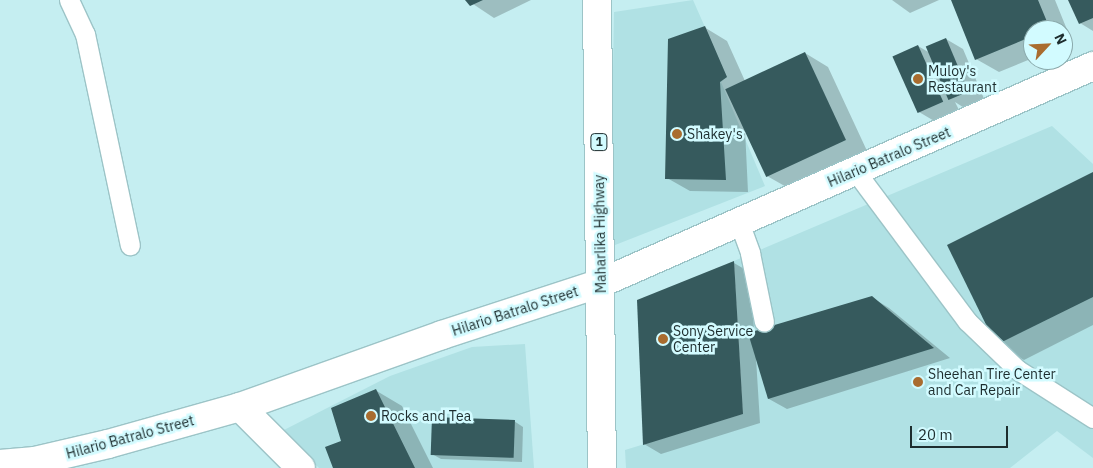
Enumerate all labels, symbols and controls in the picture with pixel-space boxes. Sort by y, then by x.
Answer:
north arrow [1023,20,1073,70]
text: N [1050,31,1071,47]
place label: Muloy's Restaurant [928,63,997,95]
marker: Muloy's Restaurant [912,73,924,85]
street label: Hilario Batralo Street [825,123,953,191]
place label: Shakey's [687,126,743,142]
marker: Shakey's [671,128,683,140]
road number: 1 [590,132,608,152]
street label: Maharlika Highway [591,175,609,293]
street label: Hilario Batralo Street [450,283,580,339]
place label: Sony Service Center [673,323,753,356]
marker: Sony Service Center [657,333,669,345]
place label: Sheehan Tire Center and Car Repair [928,366,1056,398]
marker: Sheehan Tire Center and Car Repair [912,376,924,388]
place label: Rocks and Tea [381,408,471,424]
marker: Rocks and Tea [365,410,377,422]
street label: Hilario Batralo Street [64,412,196,462]
scale bar [913,416,1010,448]
text: 20 m [918,425,953,444]

